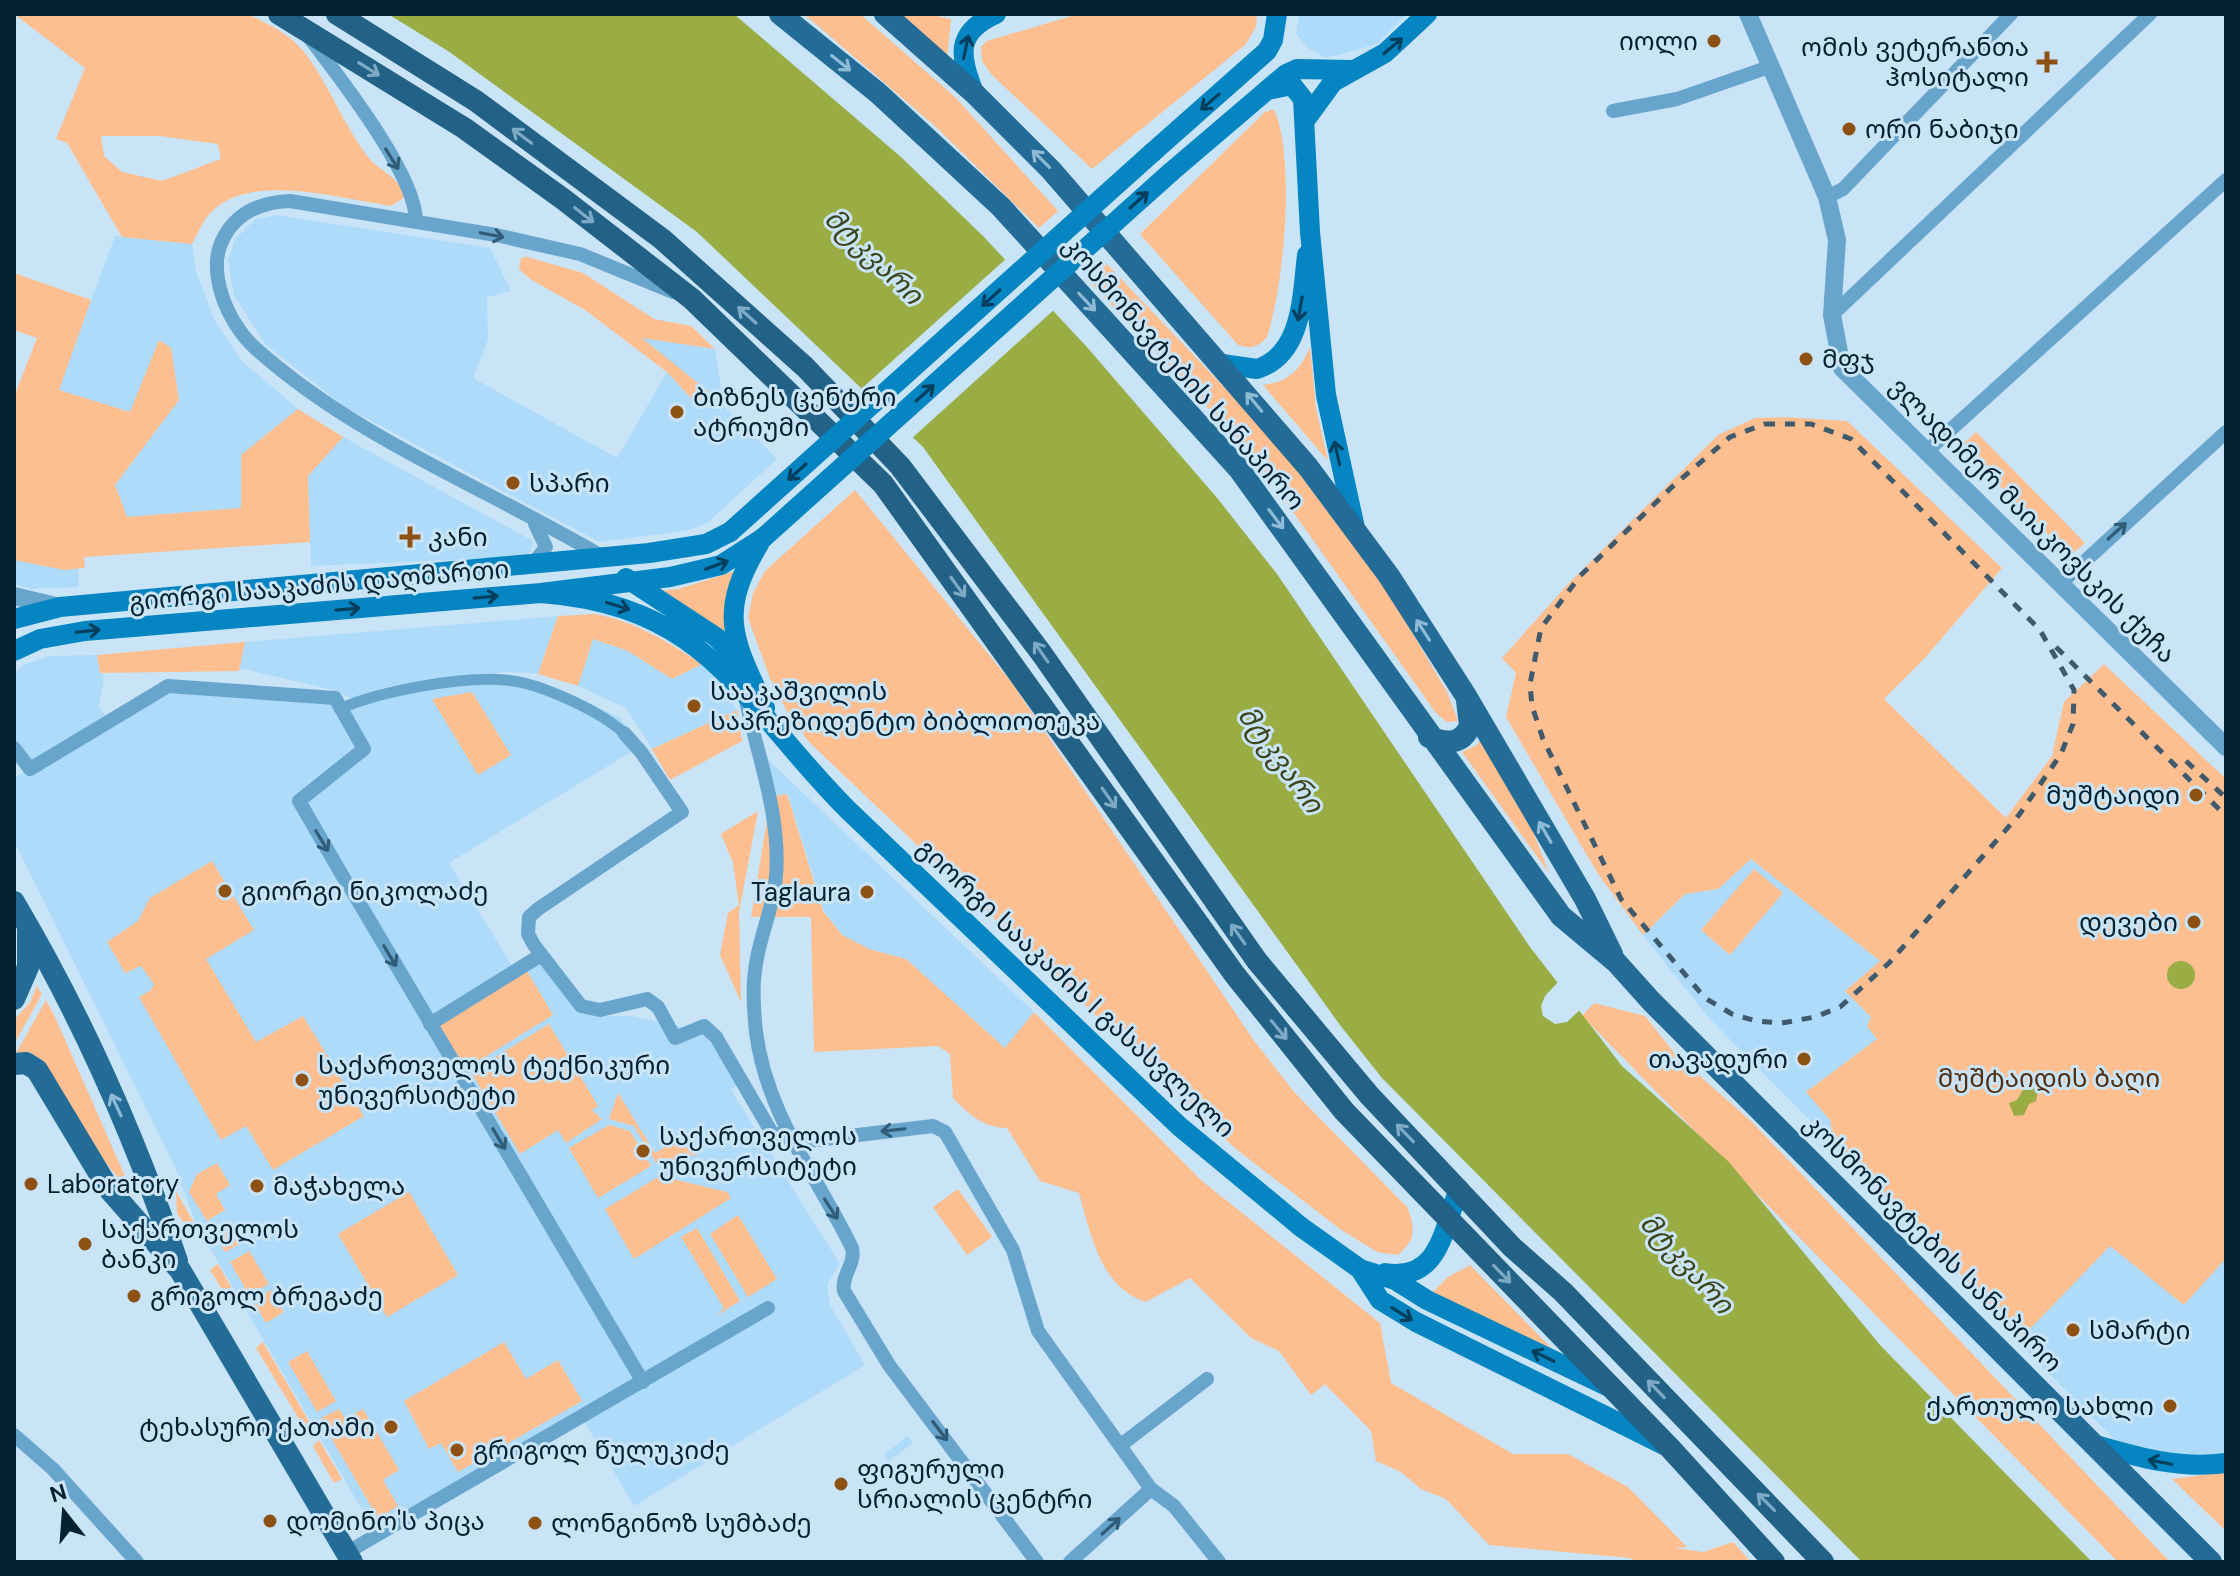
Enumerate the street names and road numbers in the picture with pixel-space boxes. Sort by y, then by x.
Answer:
street label: კოსმონავტების სანაპირო [1055,229,1313,517]
street label: ვლადიმერ მაიაკოვსკის ქუჩა [1883,370,2183,670]
street label: გიორგი სააკაძის დაღმართი [127,551,511,619]
street label: გიორგი სააკაძის I გასასვლელი [909,831,1243,1145]
street label: კოსმონავტების სანაპირო [1796,1106,2070,1380]

